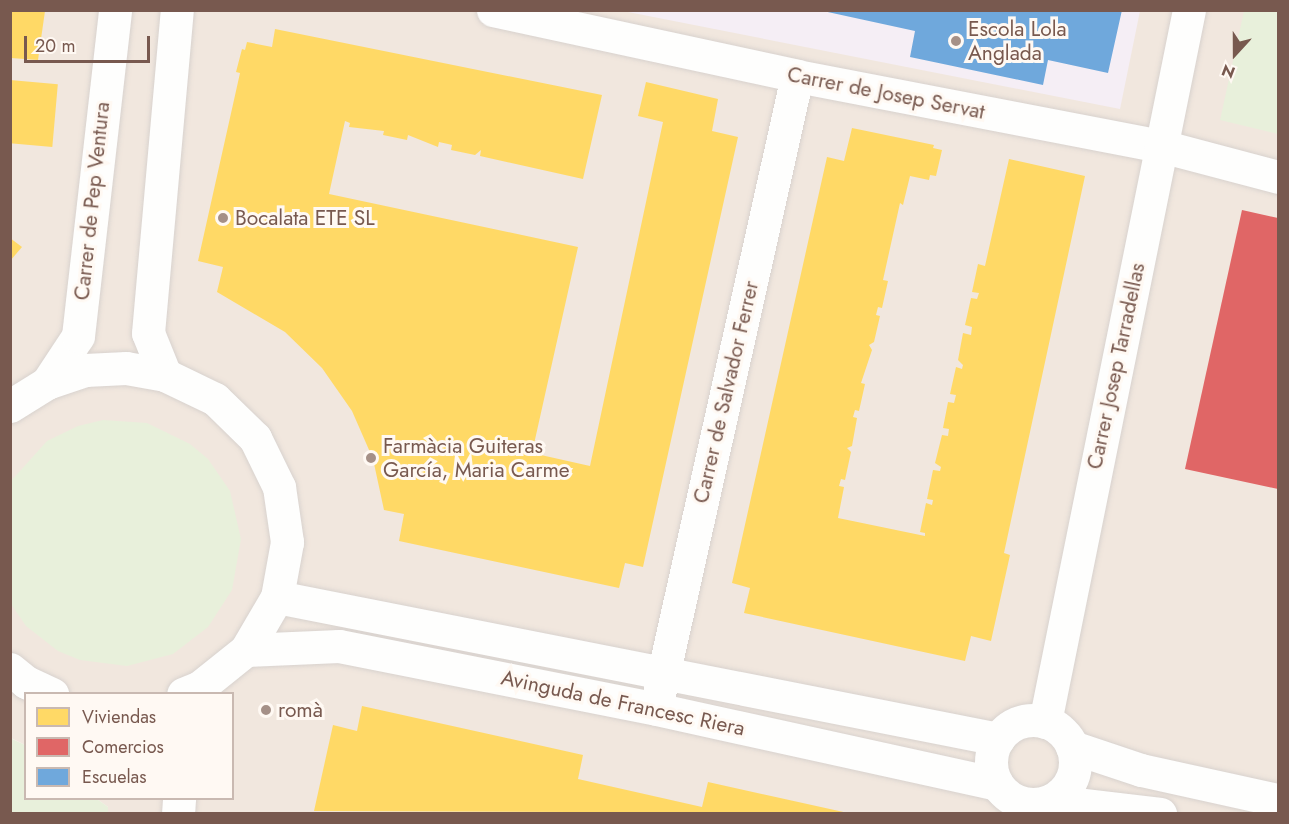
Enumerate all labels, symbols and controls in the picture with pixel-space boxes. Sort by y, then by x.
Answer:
place label: Escola Lola Anglada [968,16,1067,66]
scale bar [27,24,153,62]
north arrow [1205,24,1265,84]
text: 20 m [35,33,75,59]
marker: Escola Lola Anglada [949,34,963,48]
text: N [1218,58,1238,84]
street label: Carrer de Josep Servat [785,61,987,125]
street label: Carrer de Pep Ventura [69,101,115,301]
place label: Bocalata ETE SL [235,205,375,231]
marker: Bocalata ETE SL [216,211,230,225]
street label: Carrer Josep Tarradellas [1082,261,1150,471]
street label: Carrer de Salvador Ferrer [688,278,764,506]
place label: Farmàcia Guiteras García, Maria Carme [383,433,570,483]
marker: Farmàcia Guiteras García, Maria Carme [364,451,378,465]
street label: Avinguda de Francesc Riera [499,665,747,741]
legend [24,692,234,800]
place label: romà [278,697,323,723]
marker: romà [259,703,273,717]
text: Viviendas [82,704,156,730]
text: Comercios [82,734,164,760]
text: Escuelas [82,764,147,790]

